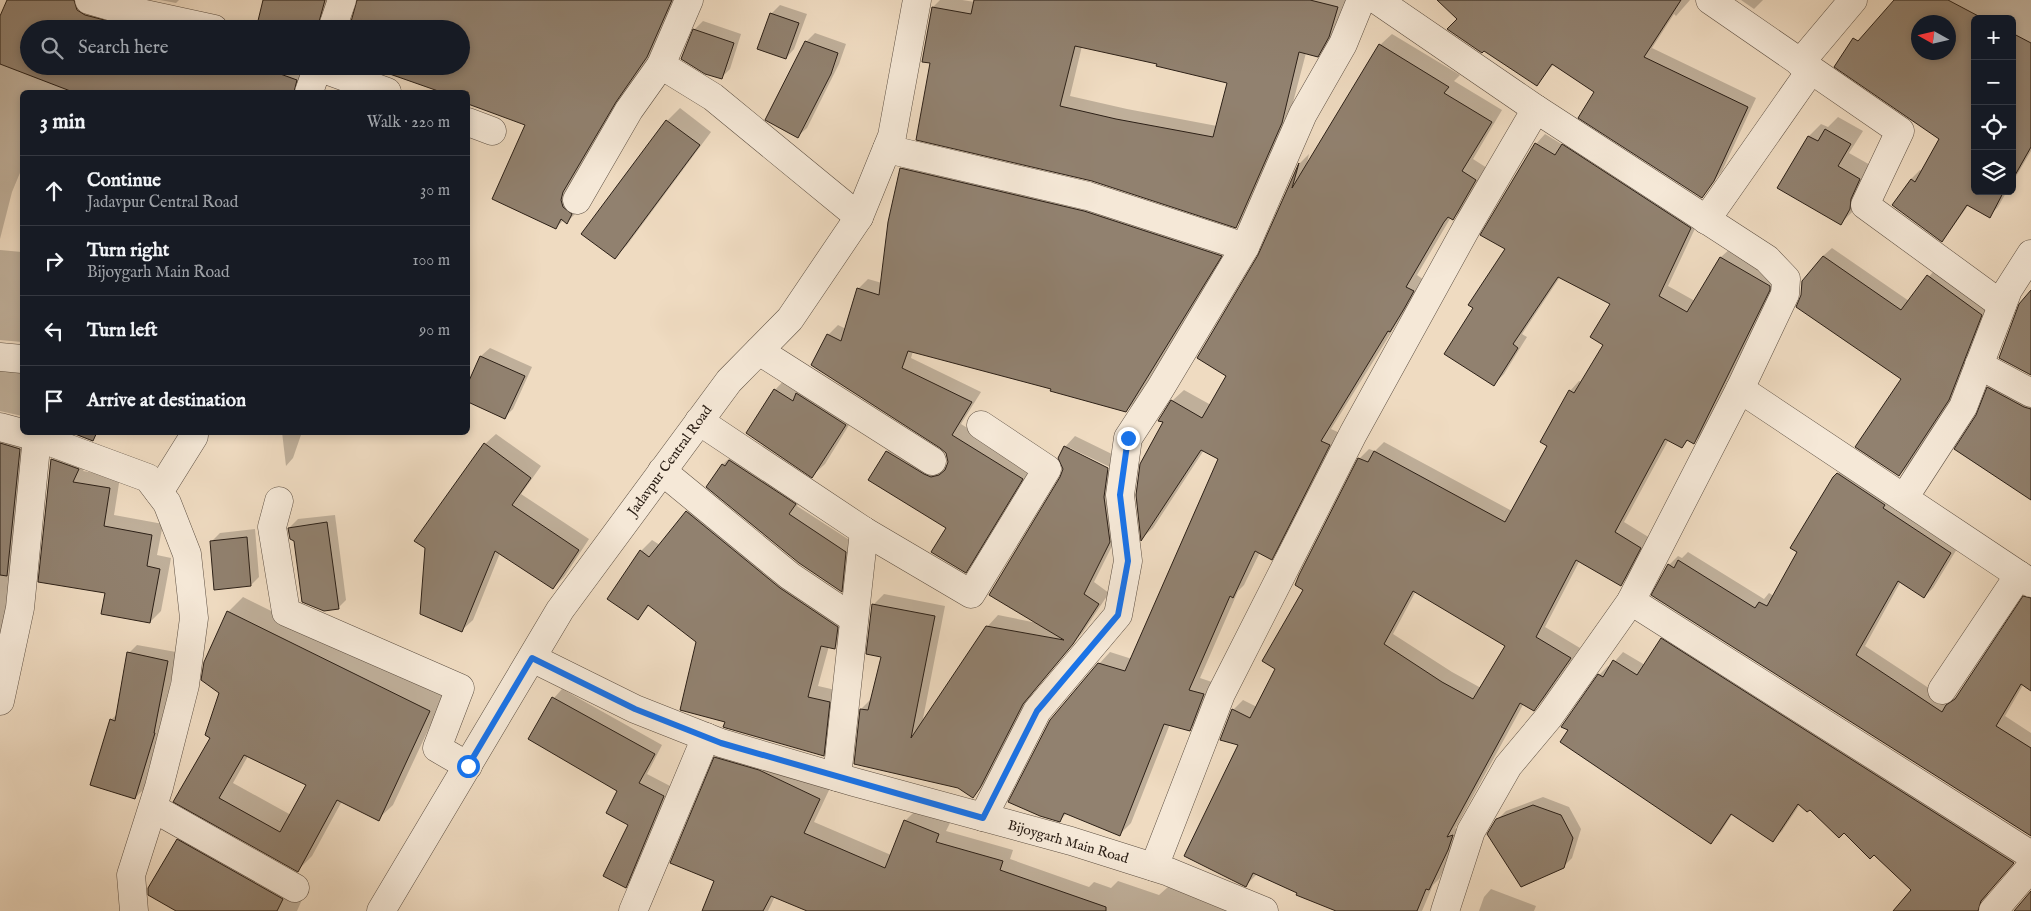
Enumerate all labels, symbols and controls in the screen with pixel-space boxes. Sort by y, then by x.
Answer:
north arrow [1911,15,1956,60]
map controls [1971,15,2016,195]
button: + [1971,15,2016,60]
search box [20,20,470,75]
icon: search [38,34,66,62]
text: Search here [78,36,169,60]
button: − [1971,60,2016,105]
button: locate [1971,105,2016,150]
text: 3 min [40,109,85,136]
text: Walk · 220 m [367,113,450,133]
button: layers [1971,150,2016,195]
text: Continue [87,169,161,193]
icon: ahead [40,177,68,205]
text: 30 m [420,181,450,201]
text: Jadavpur Central Road [87,193,238,213]
text: Turn right [87,239,169,263]
icon: right [40,247,68,275]
text: 100 m [413,251,450,271]
text: Bijoygarh Main Road [87,263,230,283]
icon: left [40,317,68,345]
text: Turn left [87,319,158,343]
text: 90 m [419,321,450,341]
icon: arrive [40,387,68,415]
text: Arrive at destination [87,389,246,413]
street label: Jadavpur Central Road [623,402,716,521]
route end [1117,427,1140,450]
route start [457,755,480,778]
street label: Bijoygarh Main Road [1006,816,1131,868]

